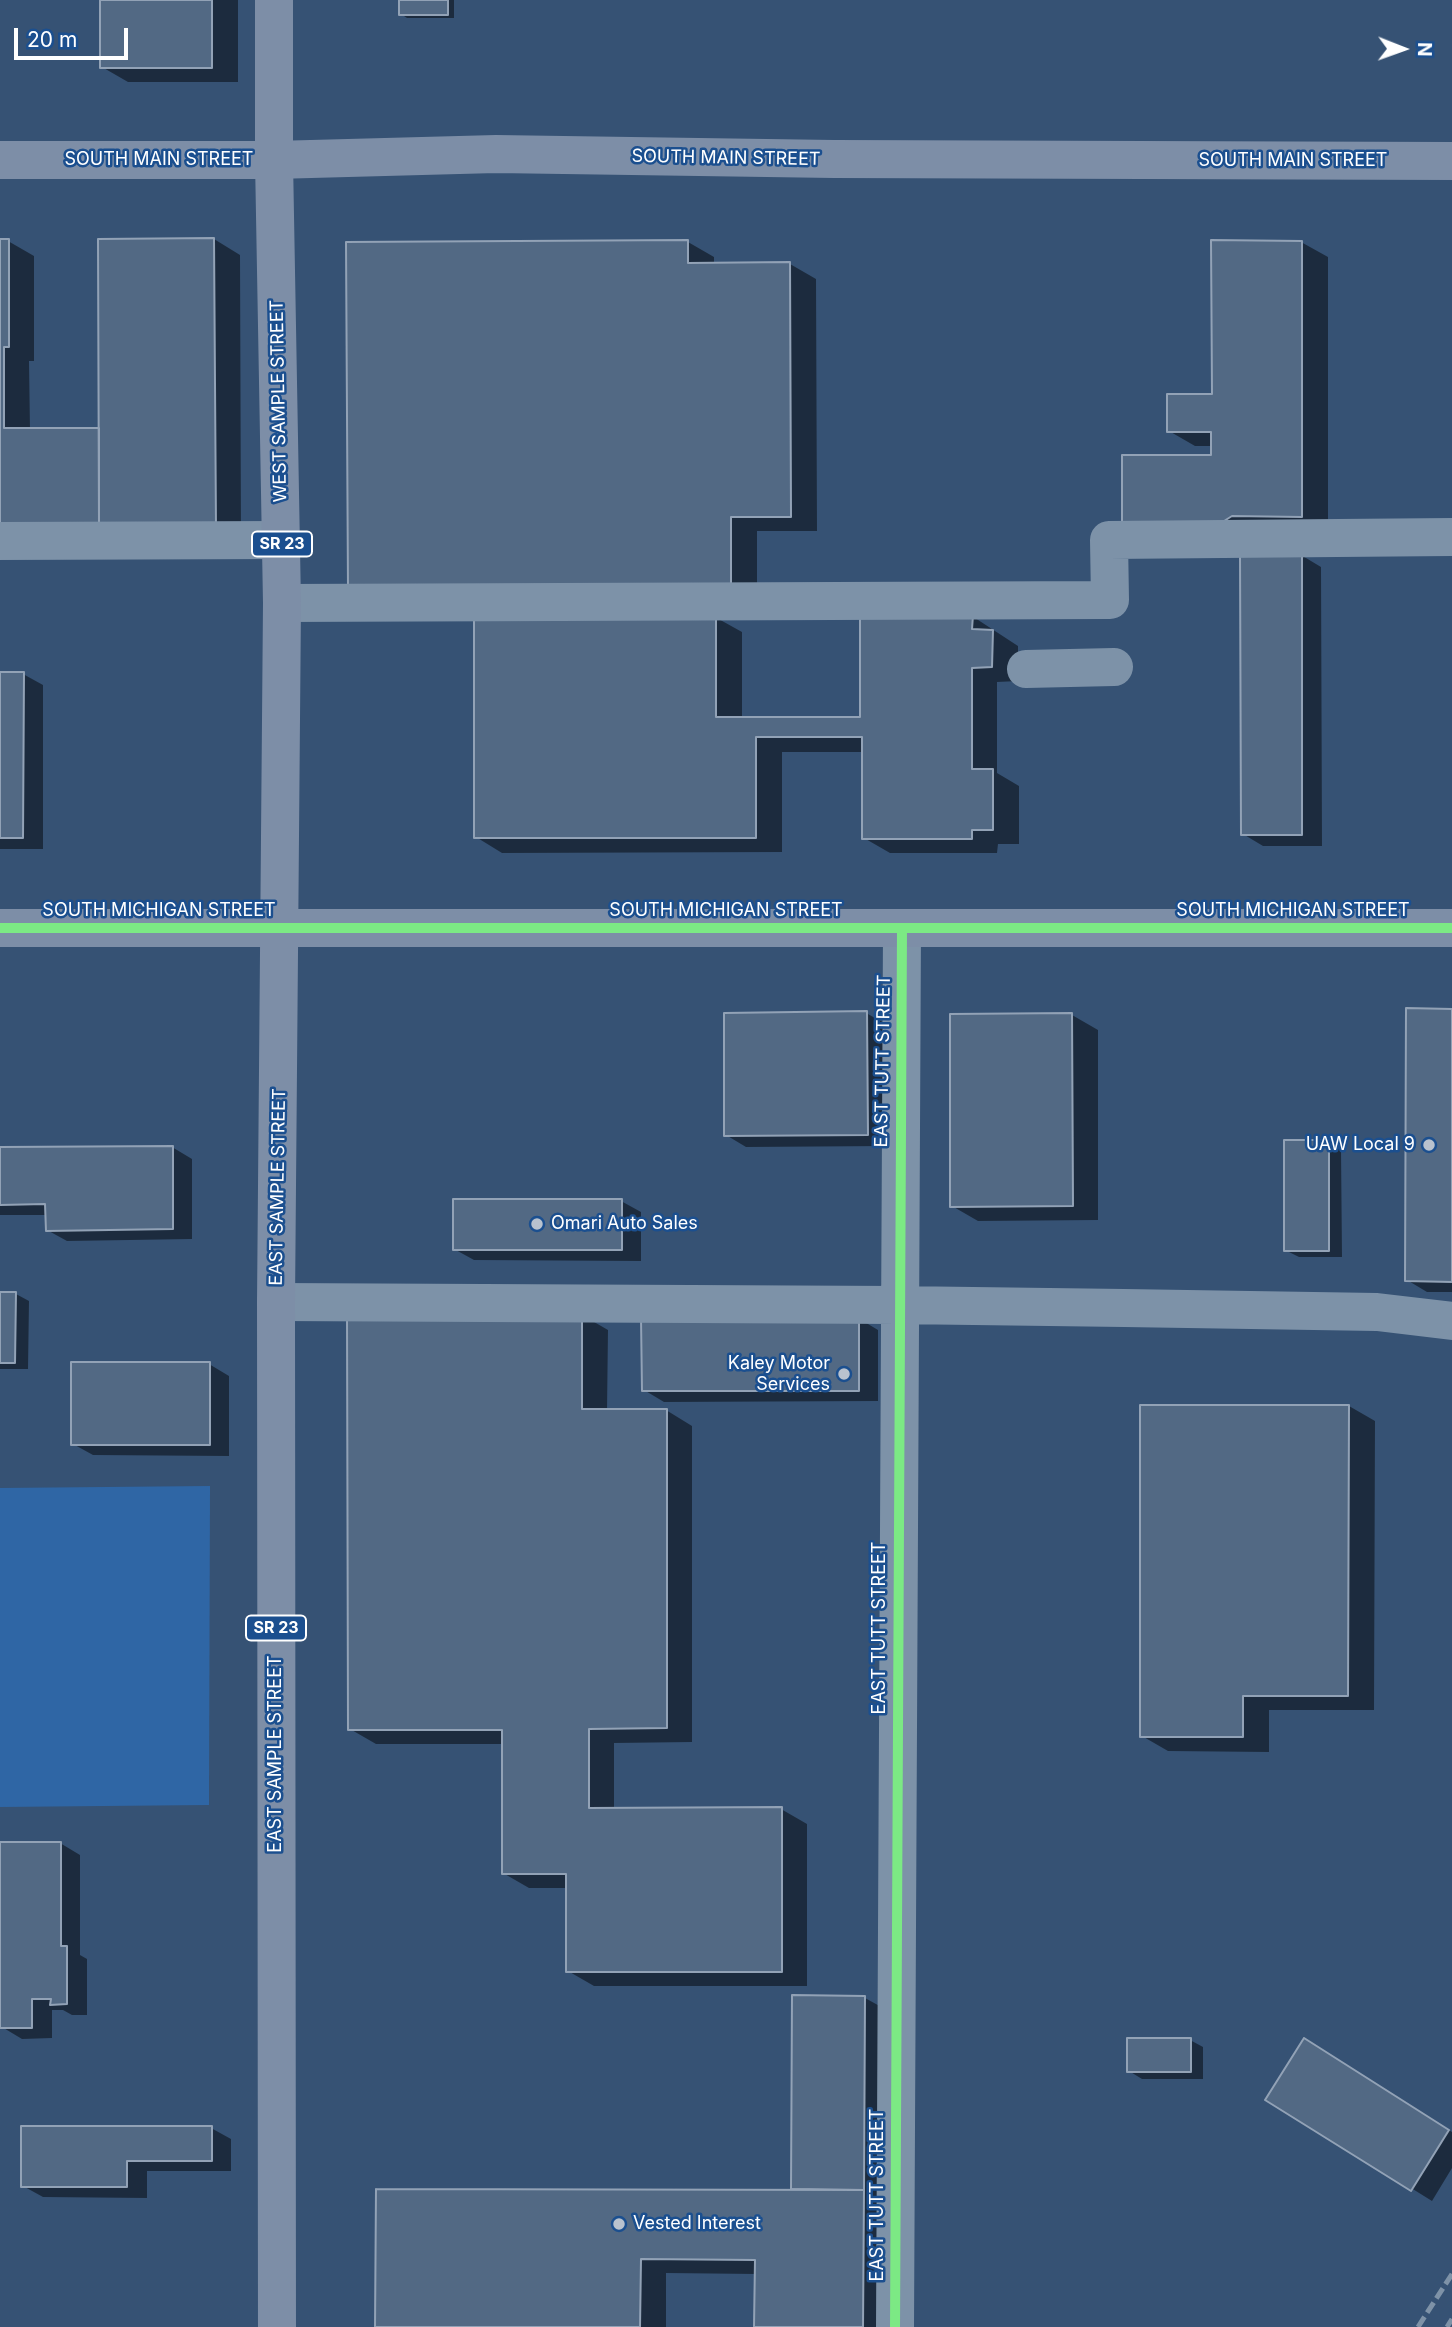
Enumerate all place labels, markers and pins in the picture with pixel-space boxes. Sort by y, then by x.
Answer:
place label: UAW Local 9 [1306,1134,1415,1156]
marker: UAW Local 9 [1421,1137,1437,1153]
place label: Omari Auto Sales [551,1213,698,1235]
marker: Omari Auto Sales [529,1216,545,1232]
place label: Kaley Motor Services [728,1353,830,1396]
marker: Kaley Motor Services [836,1366,852,1382]
place label: Vested Interest [633,2213,761,2235]
marker: Vested Interest [611,2216,627,2232]

